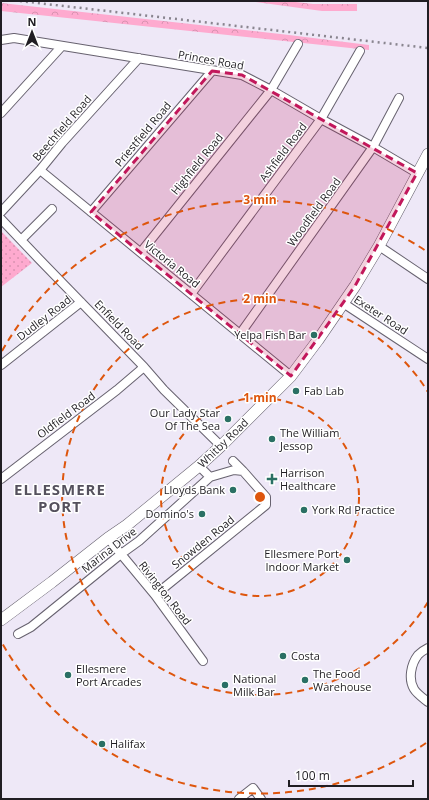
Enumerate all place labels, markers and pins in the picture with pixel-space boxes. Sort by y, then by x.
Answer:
place label: Yelpa Fish Bar [234,327,306,342]
marker: Yelpa Fish Bar [309,330,319,340]
place label: Fab Lab [304,383,344,398]
marker: Fab Lab [291,386,301,396]
place label: Our Lady Star Of The Sea [150,405,221,433]
marker: Our Lady Star Of The Sea [223,414,233,424]
place label: The William Jessop [279,425,339,453]
marker: The William Jessop [267,434,277,444]
place label: Harrison Healthcare [280,465,336,493]
marker: Harrison Healthcare [267,474,277,484]
place label: Lloyds Bank [164,482,225,497]
marker: Lloyds Bank [228,485,238,495]
centre of rings [253,490,267,504]
place label: York Rd Practice [312,502,395,517]
marker: York Rd Practice [299,505,309,515]
place label: Domino's [145,506,194,521]
marker: Domino's [197,509,207,519]
place label: Ellesmere Port Indoor Market [264,546,339,574]
marker: Ellesmere Port Indoor Market [342,555,352,565]
place label: Costa [291,648,320,663]
marker: Costa [278,651,288,661]
place label: Ellesmere Port Arcades [76,661,142,689]
place label: The Food Warehouse [313,666,371,694]
marker: Ellesmere Port Arcades [63,670,73,680]
place label: National Milk Bar [233,671,276,699]
marker: The Food Warehouse [300,675,310,685]
marker: National Milk Bar [220,680,230,690]
place label: Halifax [110,736,146,751]
marker: Halifax [97,739,107,749]

